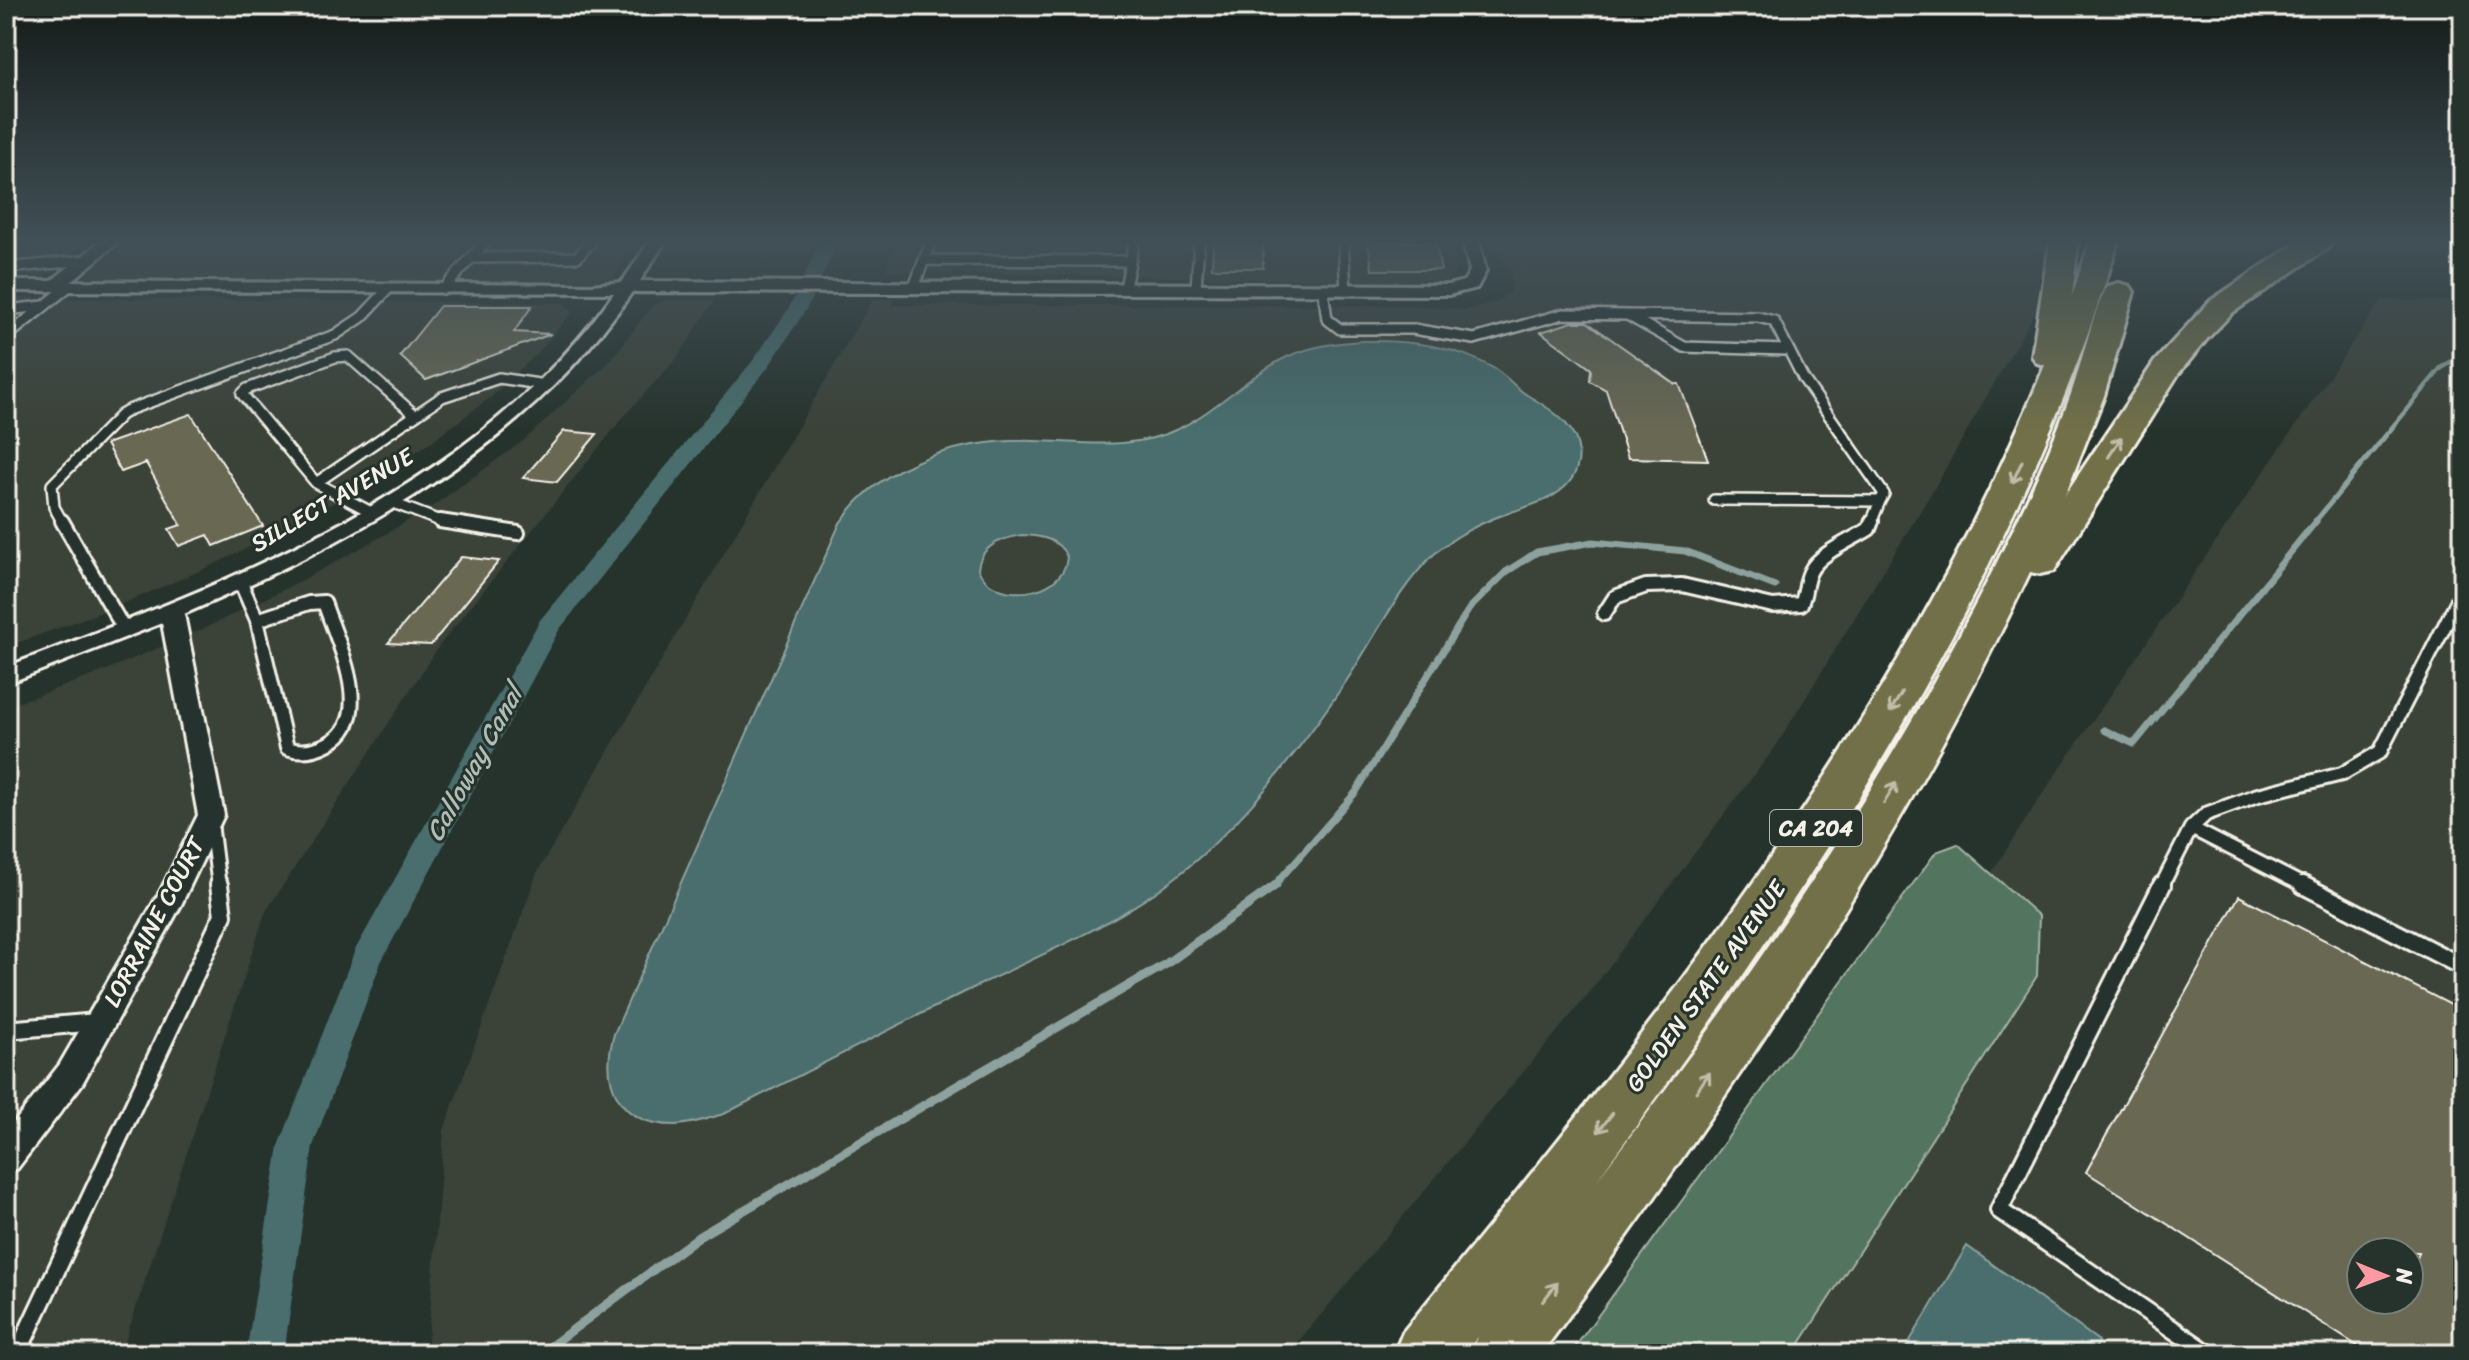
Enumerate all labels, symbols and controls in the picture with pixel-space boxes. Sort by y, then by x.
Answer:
street label: SILLECT AVENUE [242,435,423,564]
one-way arrow [2106,437,2123,459]
one-way arrow [2009,459,2024,483]
water label: Calloway Canal [412,672,539,850]
one-way arrow [1887,690,1904,712]
one-way arrow [1882,782,1898,805]
road number: CA 204 [1770,810,1862,846]
street label: LORRAINE COURT [91,828,217,1015]
street label: GOLDEN STATE AVENUE [1614,870,1799,1101]
one-way arrow [1695,1071,1711,1093]
one-way arrow [1597,1112,1614,1133]
north arrow [2345,1236,2425,1316]
text: N [2385,1267,2424,1285]
one-way arrow [1541,1282,1558,1303]

